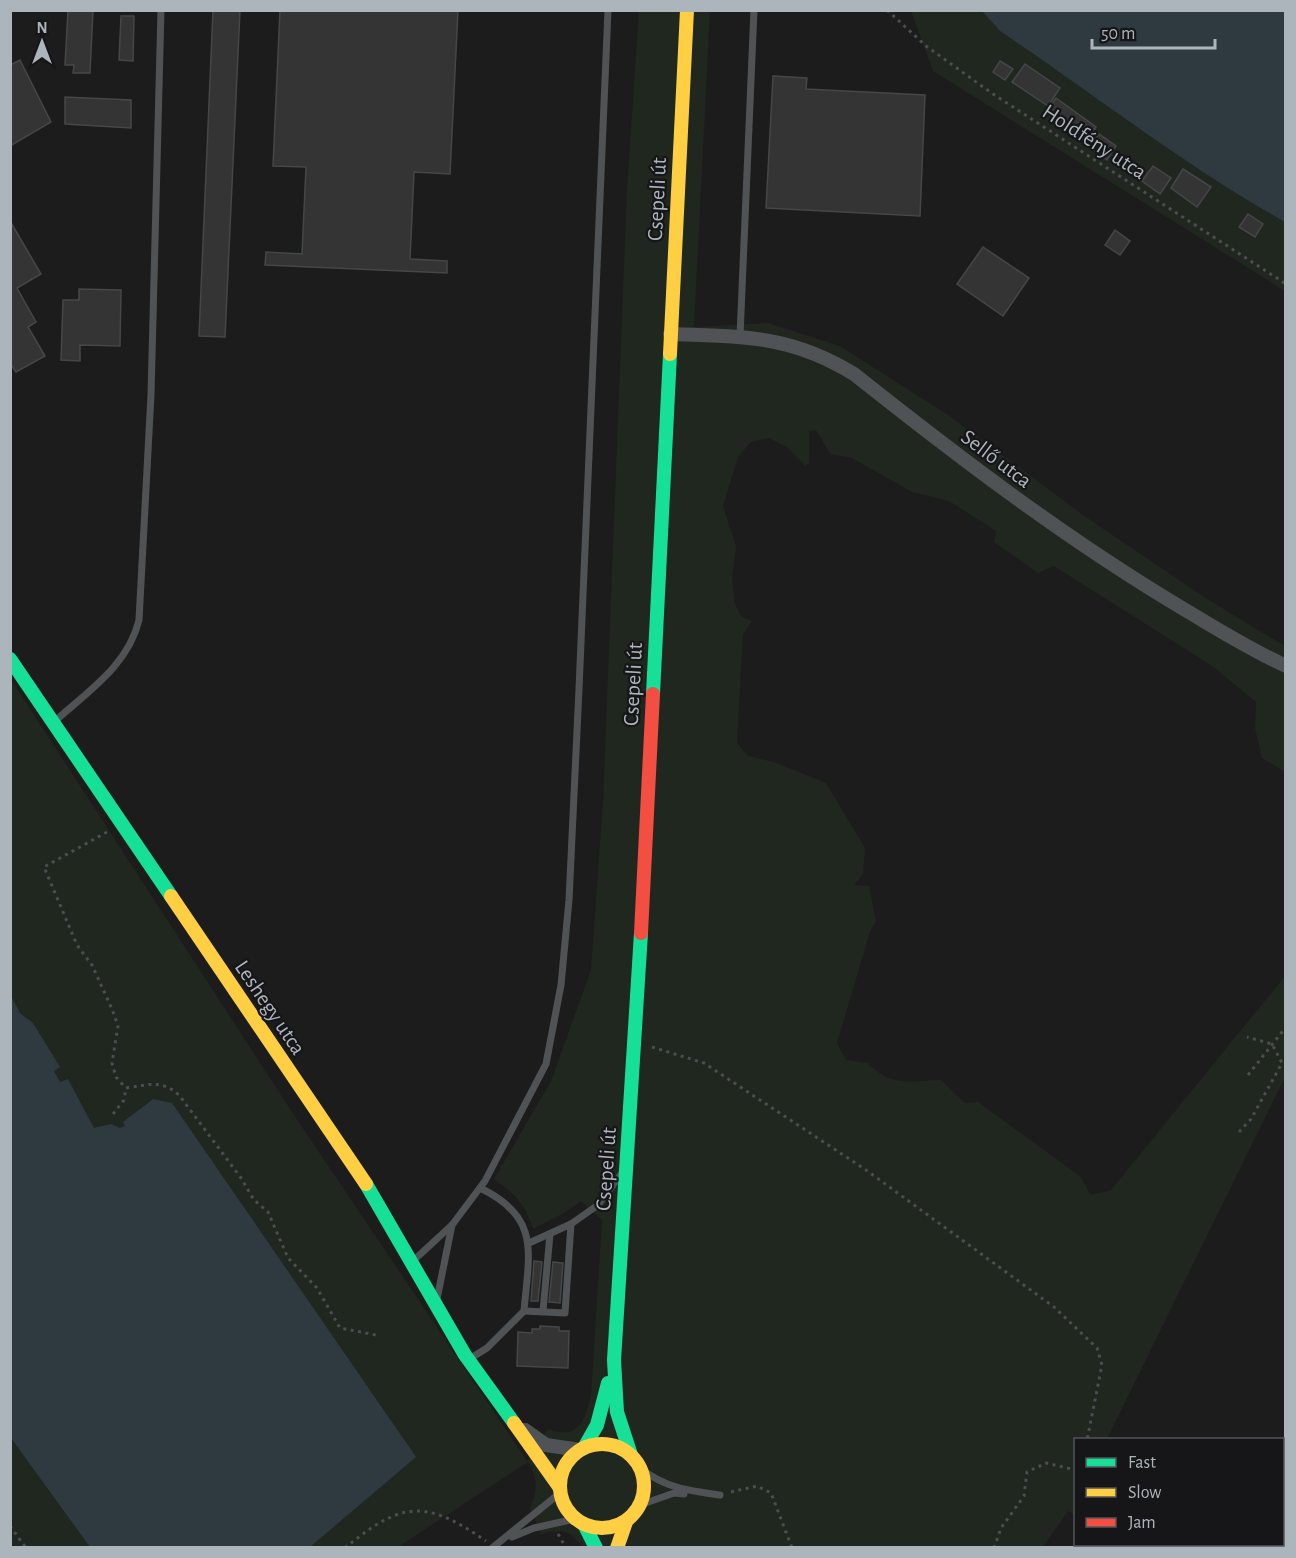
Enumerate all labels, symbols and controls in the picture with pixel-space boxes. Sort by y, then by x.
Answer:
north arrow [12,12,72,72]
scale bar [1092,12,1215,50]
text: N [36,20,48,36]
text: 50 m [1101,25,1135,43]
street label: Holdfény utca [1039,100,1150,183]
street label: Csepeli út [644,157,670,241]
street label: Sellő utca [957,425,1036,492]
street label: Csepeli út [620,642,646,726]
street label: Leshegy utca [231,956,310,1059]
street label: Csepeli út [592,1127,620,1212]
legend [1074,1438,1284,1546]
text: Fast [1128,1454,1156,1472]
text: Slow [1128,1484,1161,1502]
text: Jam [1128,1514,1156,1532]

